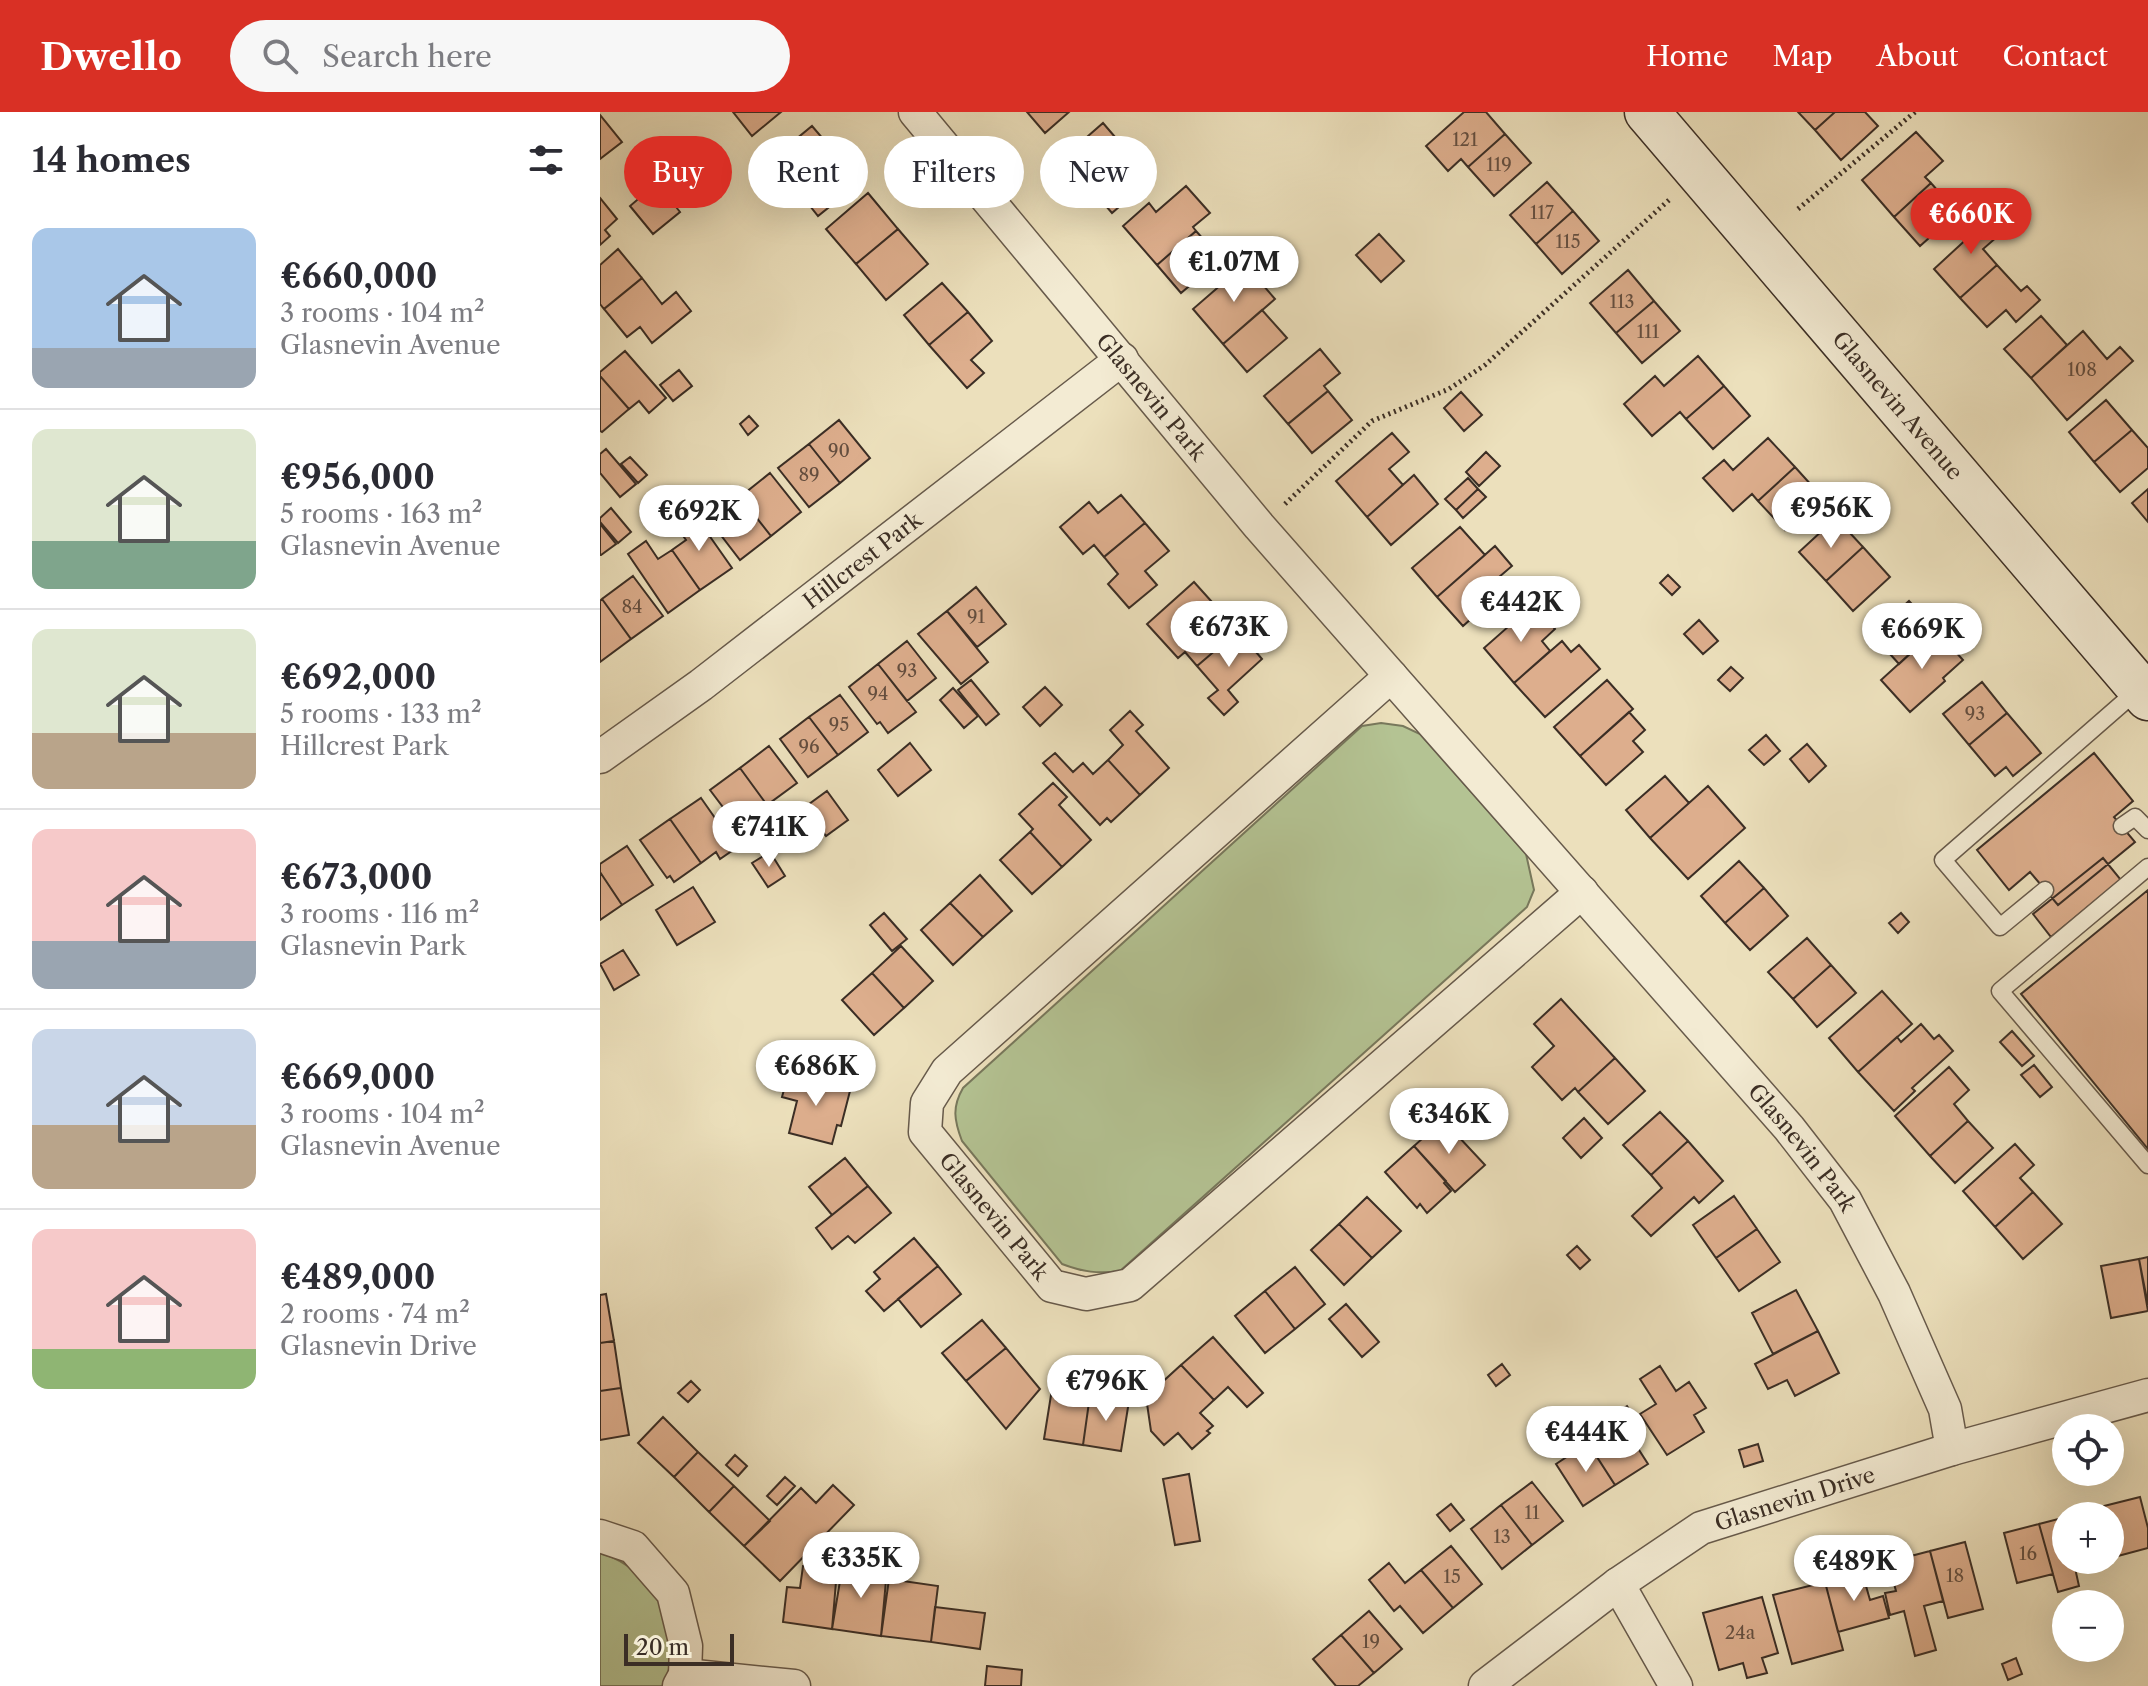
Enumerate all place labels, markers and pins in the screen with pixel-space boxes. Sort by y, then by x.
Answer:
pin: €660K [1915,188,2027,256]
pin: €1.07M [1169,236,1299,304]
pin: €956K [1775,482,1887,550]
pin: €692K [643,485,755,553]
pin: €442K [1465,576,1577,644]
pin: €673K [1173,601,1285,669]
pin: €669K [1866,603,1978,671]
pin: €741K [713,801,825,869]
pin: €686K [760,1040,872,1108]
pin: €346K [1393,1088,1505,1156]
pin: €796K [1050,1355,1162,1423]
pin: €444K [1530,1406,1642,1474]
pin: €335K [805,1532,917,1600]
pin: €489K [1798,1535,1910,1603]

